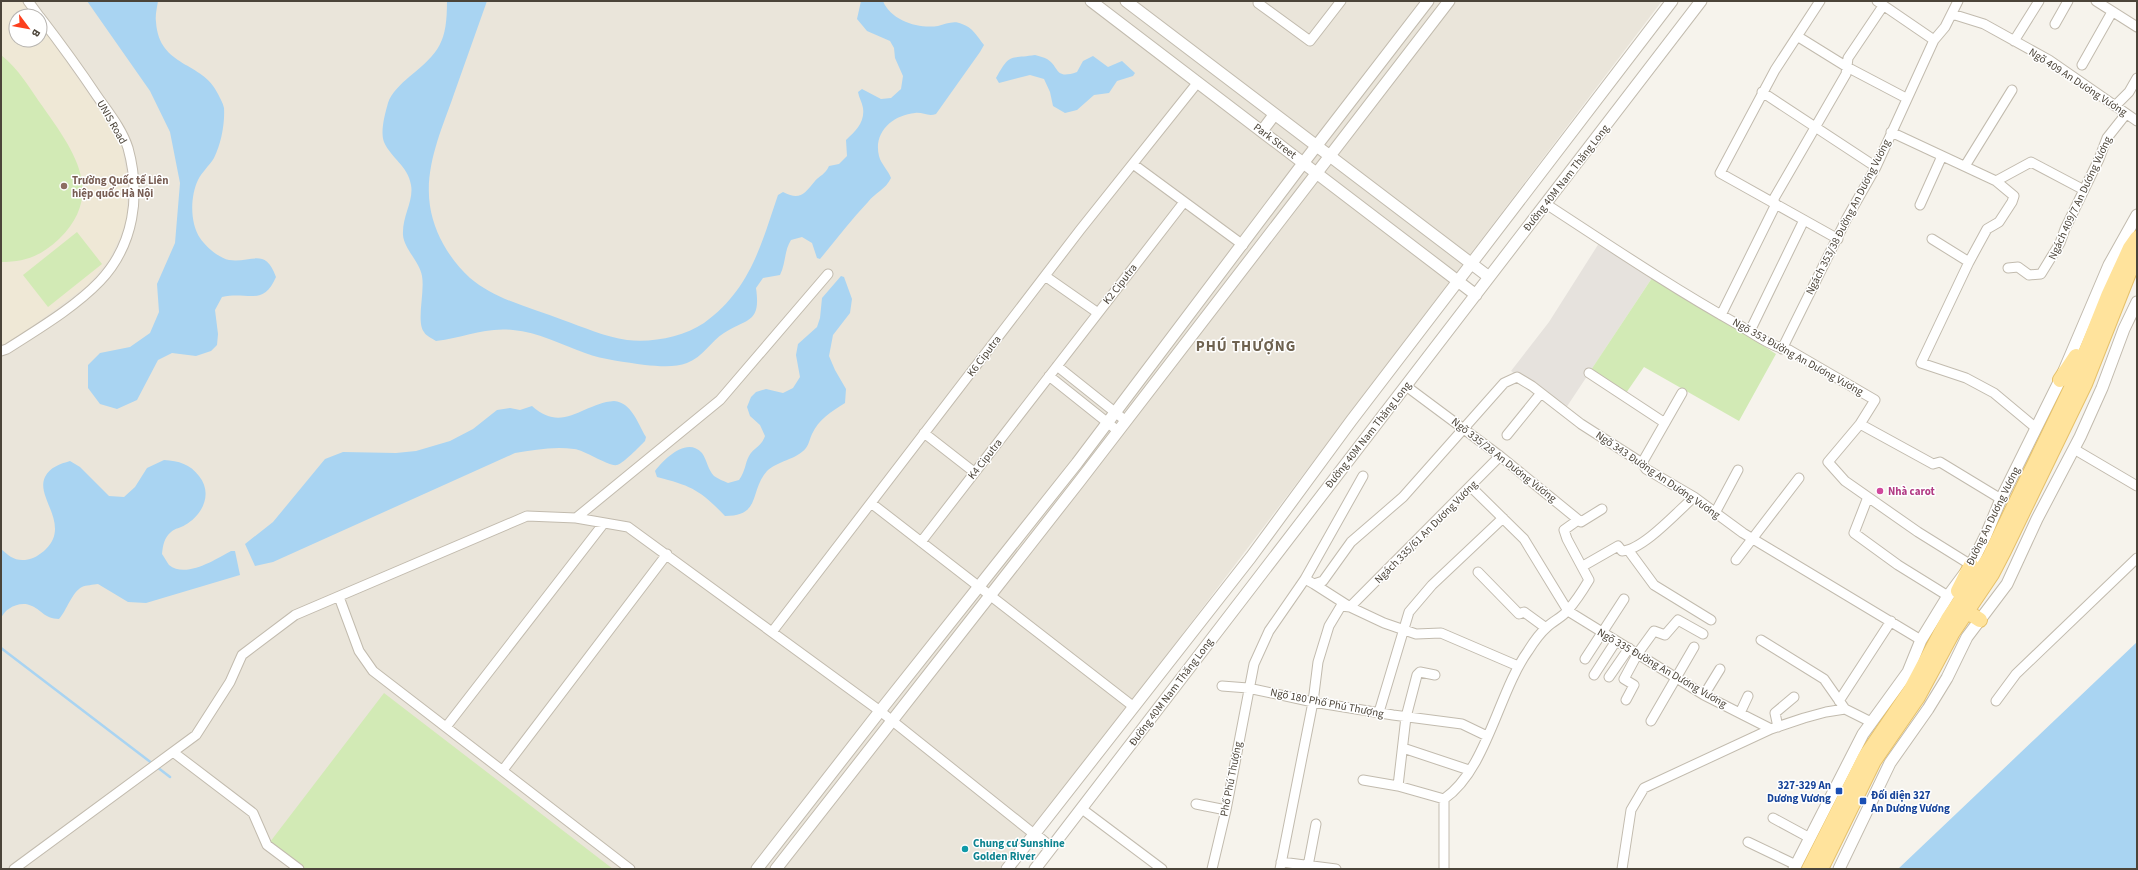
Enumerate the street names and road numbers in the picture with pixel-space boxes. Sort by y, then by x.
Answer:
street label: Ngõ 409 An Dương Vương [2026,44,2131,120]
street label: UNIS Road [93,97,131,147]
street label: Park Street [1250,120,1300,162]
street label: Đường 40M Nam Thăng Long [1520,121,1613,235]
street label: Ngách 409/7 An Dương Vương [2045,133,2115,262]
street label: Ngách 353/38 Đường An Dương Vương [1802,136,1894,297]
street label: K2 Ciputra [1099,260,1141,308]
street label: Ngõ 353 Đường An Dương Vương [1730,315,1867,400]
street label: K6 Ciputra [964,332,1004,380]
street label: Đường 40M Nam Thăng Long [1322,378,1415,492]
street label: Ngõ 335/28 An Dương Vương [1448,414,1560,506]
street label: Ngõ 343 Đường An Dương Vương [1593,428,1724,523]
street label: K4 Ciputra [964,435,1006,483]
street label: Đường An Dương Vương [1963,464,2024,568]
street label: Ngách 335/61 An Dương Vương [1371,477,1481,587]
street label: Ngõ 335 Đường An Dương Vương [1594,625,1730,712]
street label: Đường 40M Nam Thăng Long [1125,635,1217,749]
street label: Ngõ 180 Phố Phú Thượng [1269,685,1386,721]
street label: Phố Phú Thượng [1216,740,1246,818]

